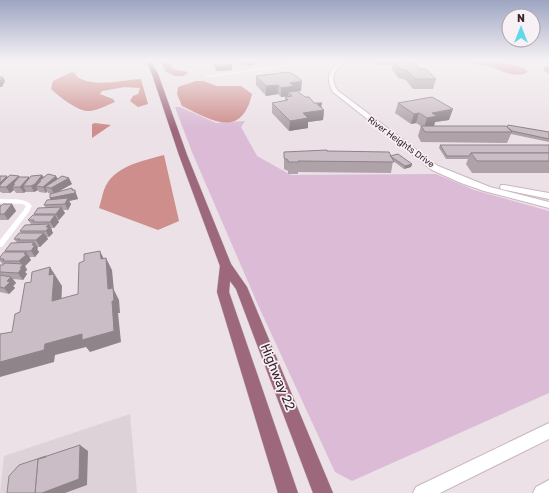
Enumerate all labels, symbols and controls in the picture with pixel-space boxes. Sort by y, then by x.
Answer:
north arrow [501,8,541,48]
text: N [517,12,525,25]
street label: River Heights Drive [366,115,436,169]
street label: Highway 22 [257,341,298,413]

